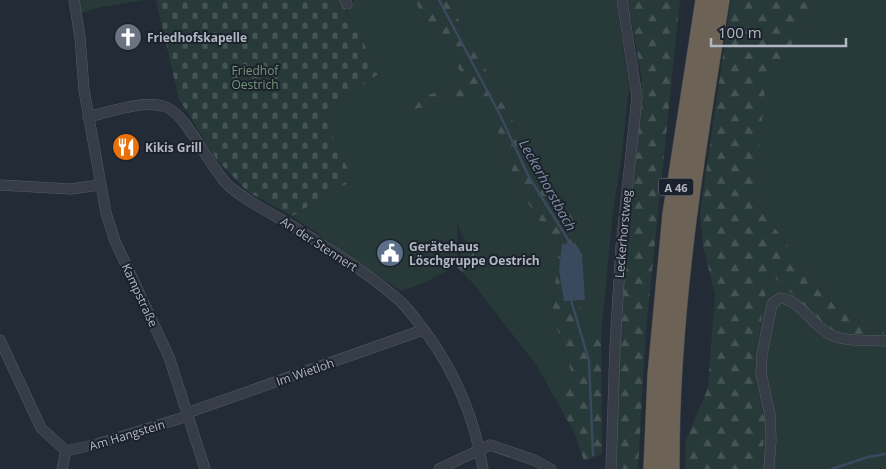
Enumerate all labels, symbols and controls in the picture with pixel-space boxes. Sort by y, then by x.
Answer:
scale bar [711,15,846,47]
church icon: Friedhofskapelle [113,22,143,52]
text: 100 m [718,22,762,42]
place label: Friedhofskapelle [147,29,247,46]
park label: Friedhof Oestrich [231,62,279,93]
restaurant icon: Kikis Grill [111,132,141,162]
water label: Leckerhorstbach [515,136,581,234]
place label: Kikis Grill [145,139,202,156]
road number: A 46 [658,178,694,196]
street label: Leckerhorstweg [611,189,635,279]
street label: An der Stennert [277,213,361,275]
public building icon: Gerätehaus Löschgruppe Oestrich [375,238,405,268]
place label: Gerätehaus Löschgruppe Oestrich [409,238,540,269]
street label: Kampstraße [118,260,162,330]
street label: Im Wietloh [274,354,336,390]
street label: Am Hangstein [87,415,167,455]

